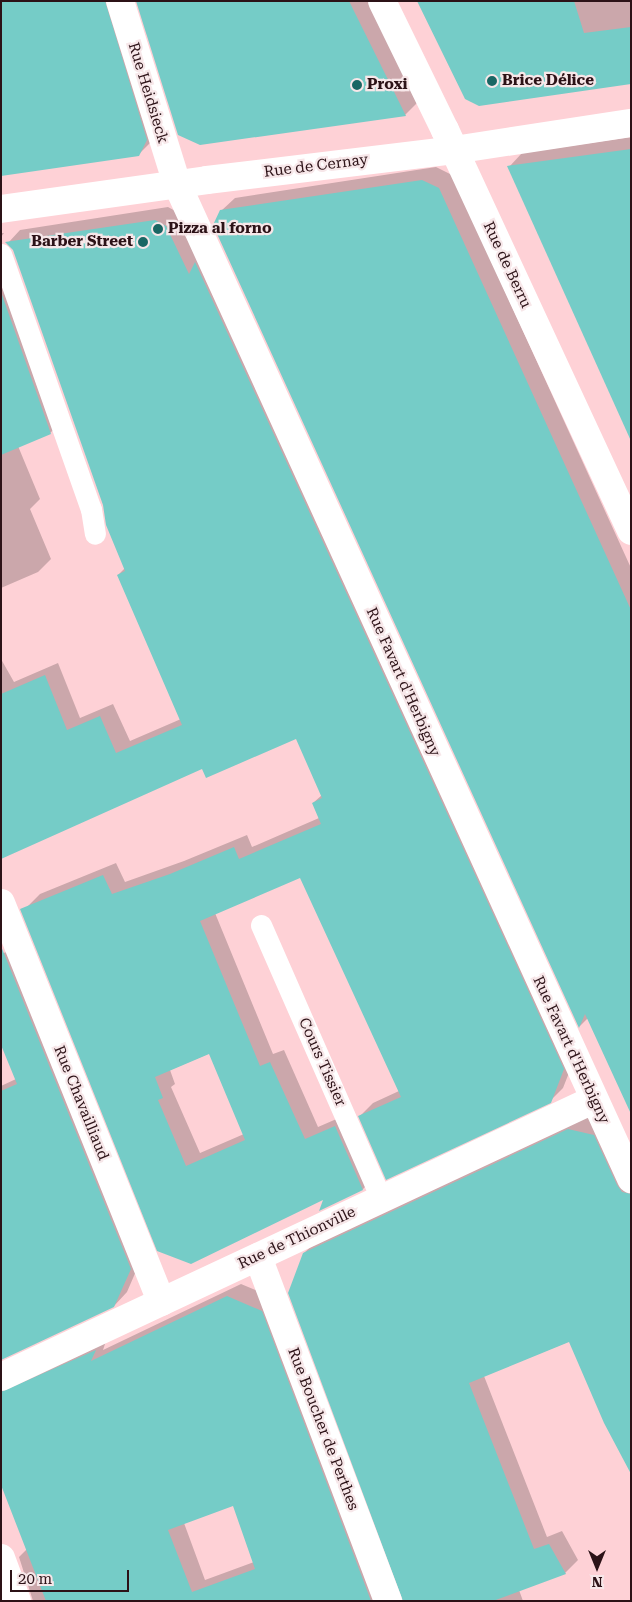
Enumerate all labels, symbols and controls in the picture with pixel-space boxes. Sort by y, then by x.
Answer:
street label: Rue Heidsieck [124,40,172,146]
place label: Brice Délice [502,72,594,90]
marker: Brice Délice [486,75,498,87]
place label: Proxi [367,76,408,94]
marker: Proxi [351,79,363,91]
street label: Rue de Cernay [263,151,369,181]
street label: Rue de Berru [479,219,535,311]
place label: Pizza al forno [168,220,272,238]
marker: Pizza al forno [152,223,164,235]
place label: Barber Street [31,233,133,251]
marker: Barber Street [137,236,149,248]
street label: Rue Favart d'Herbigny [362,605,444,759]
street label: Rue Favart d'Herbigny [529,973,613,1127]
street label: Cours Tissier [295,1015,349,1109]
street label: Rue Chavailliaud [50,1043,112,1163]
street label: Rue de Thionville [235,1203,359,1273]
street label: Rue Boucher de Perthes [284,1345,362,1513]
north arrow [572,1542,622,1592]
scale bar [12,1560,131,1592]
text: 20 m [18,1570,52,1588]
text: N [592,1574,602,1590]

